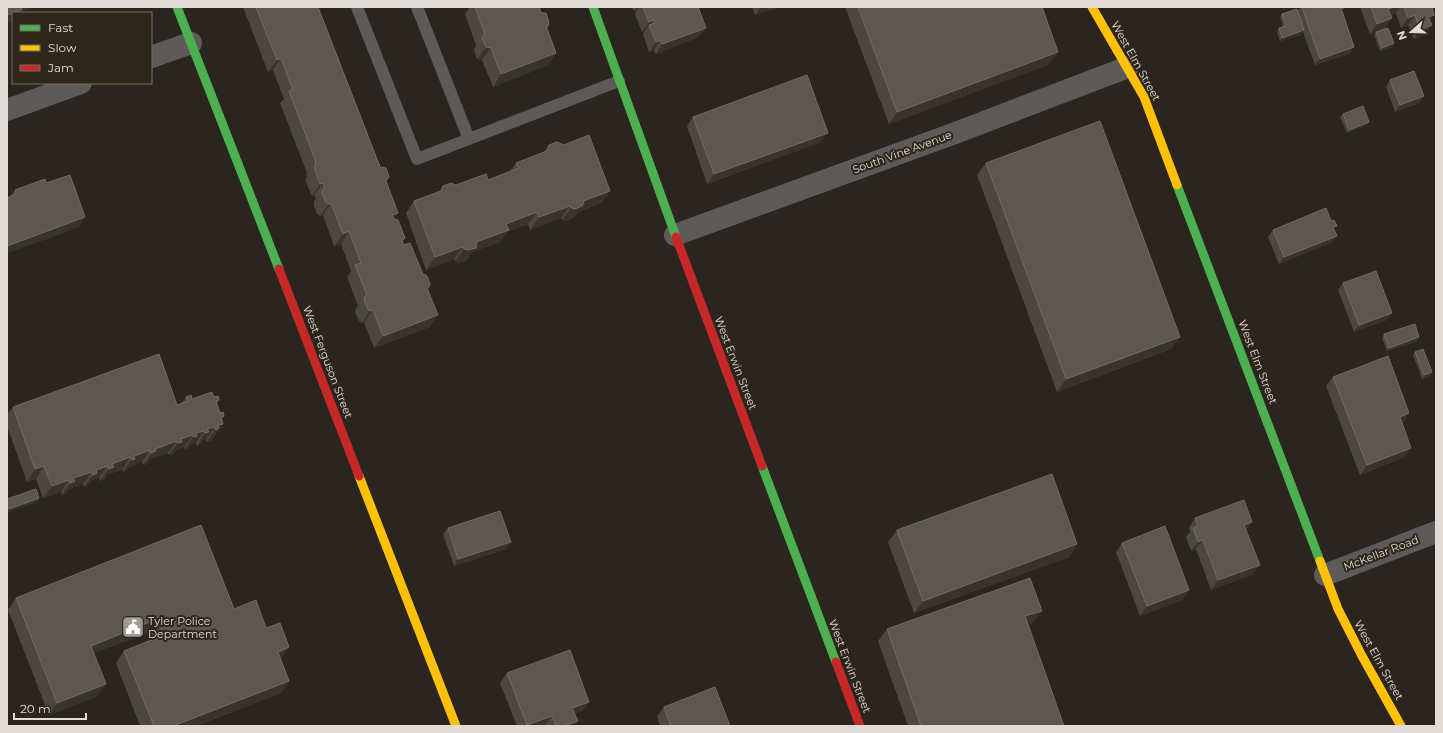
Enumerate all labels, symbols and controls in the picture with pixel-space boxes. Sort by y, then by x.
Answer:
legend [12,12,152,84]
north arrow [1391,12,1431,52]
street label: West Elm Street [1108,19,1164,104]
text: Fast [48,20,73,35]
text: N [1394,29,1410,42]
text: Slow [48,40,77,55]
text: Jam [47,60,74,75]
street label: South Vine Avenue [850,127,954,176]
street label: West Ferguson Street [300,304,356,421]
street label: West Erwin Street [712,314,760,412]
street label: West Elm Street [1235,318,1281,407]
street label: McKellar Road [1341,532,1421,574]
public building icon: Tyler Police Department [120,614,146,640]
place label: Tyler Police Department [148,614,217,641]
street label: West Erwin Street [826,617,874,715]
street label: West Elm Street [1351,618,1407,703]
scale bar [14,695,86,721]
text: 20 m [20,701,51,716]

